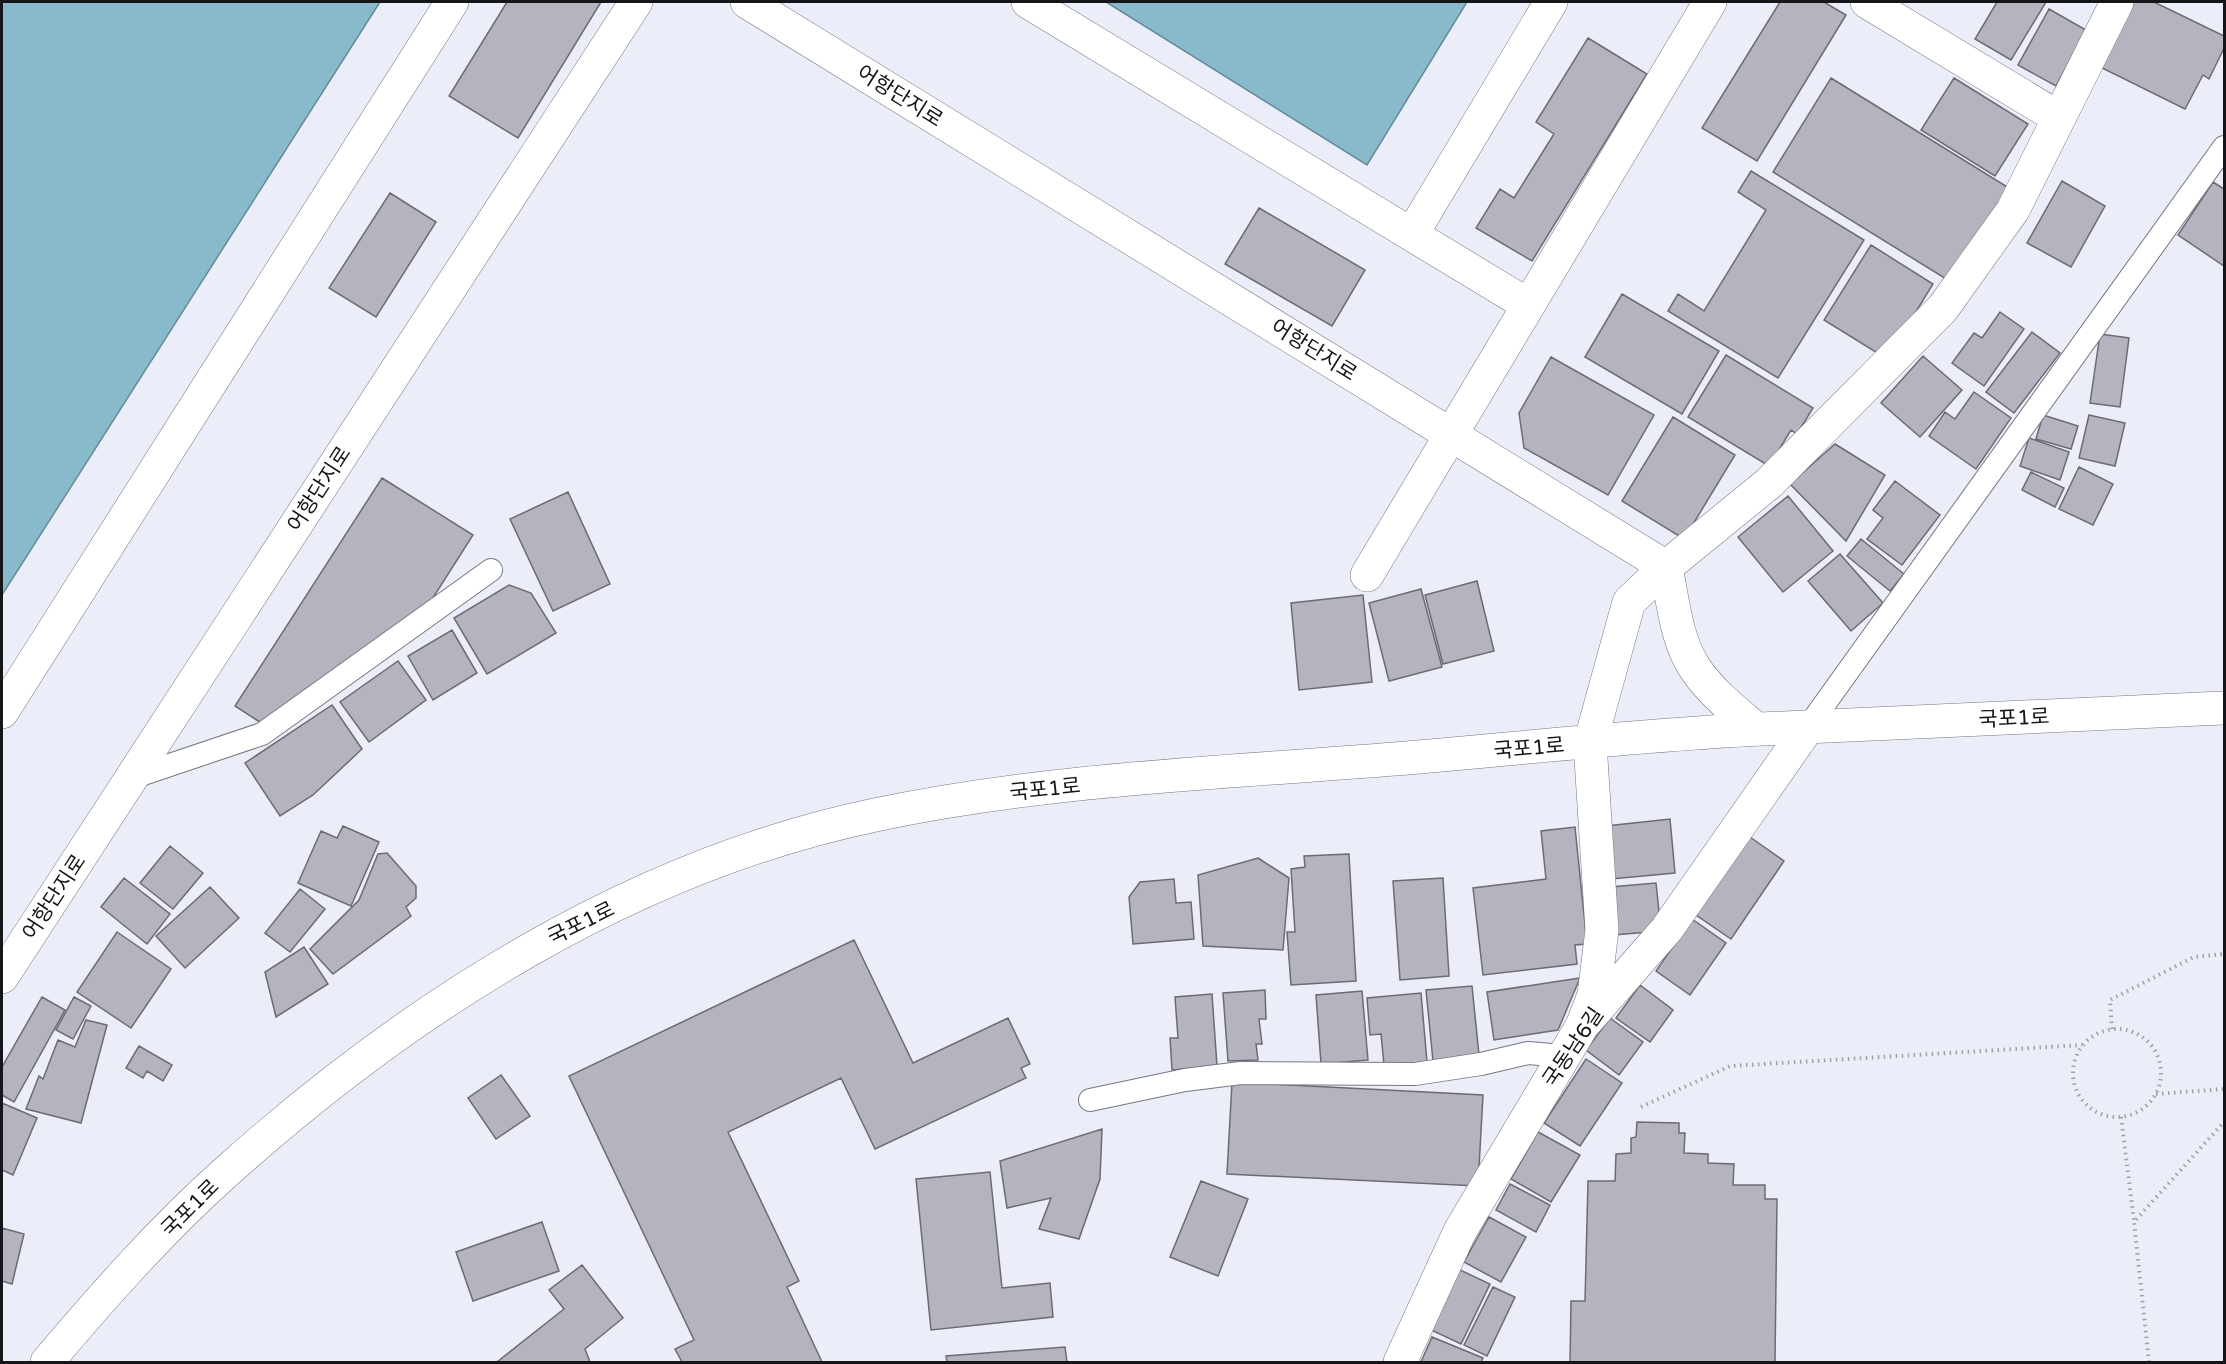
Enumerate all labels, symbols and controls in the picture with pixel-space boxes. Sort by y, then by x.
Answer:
street label: 어항단지로 [852,60,947,133]
street label: 어항단지로 [1266,314,1361,387]
street label: 어항단지로 [283,442,356,537]
street label: 국포1로 [1978,704,2050,733]
street label: 국포1로 [1493,733,1566,764]
street label: 국포1로 [1008,773,1082,806]
street label: 어항단지로 [18,850,91,945]
street label: 국포1로 [544,897,619,950]
street label: 국동남6길 [1538,1003,1609,1092]
street label: 국포1로 [156,1174,224,1242]

